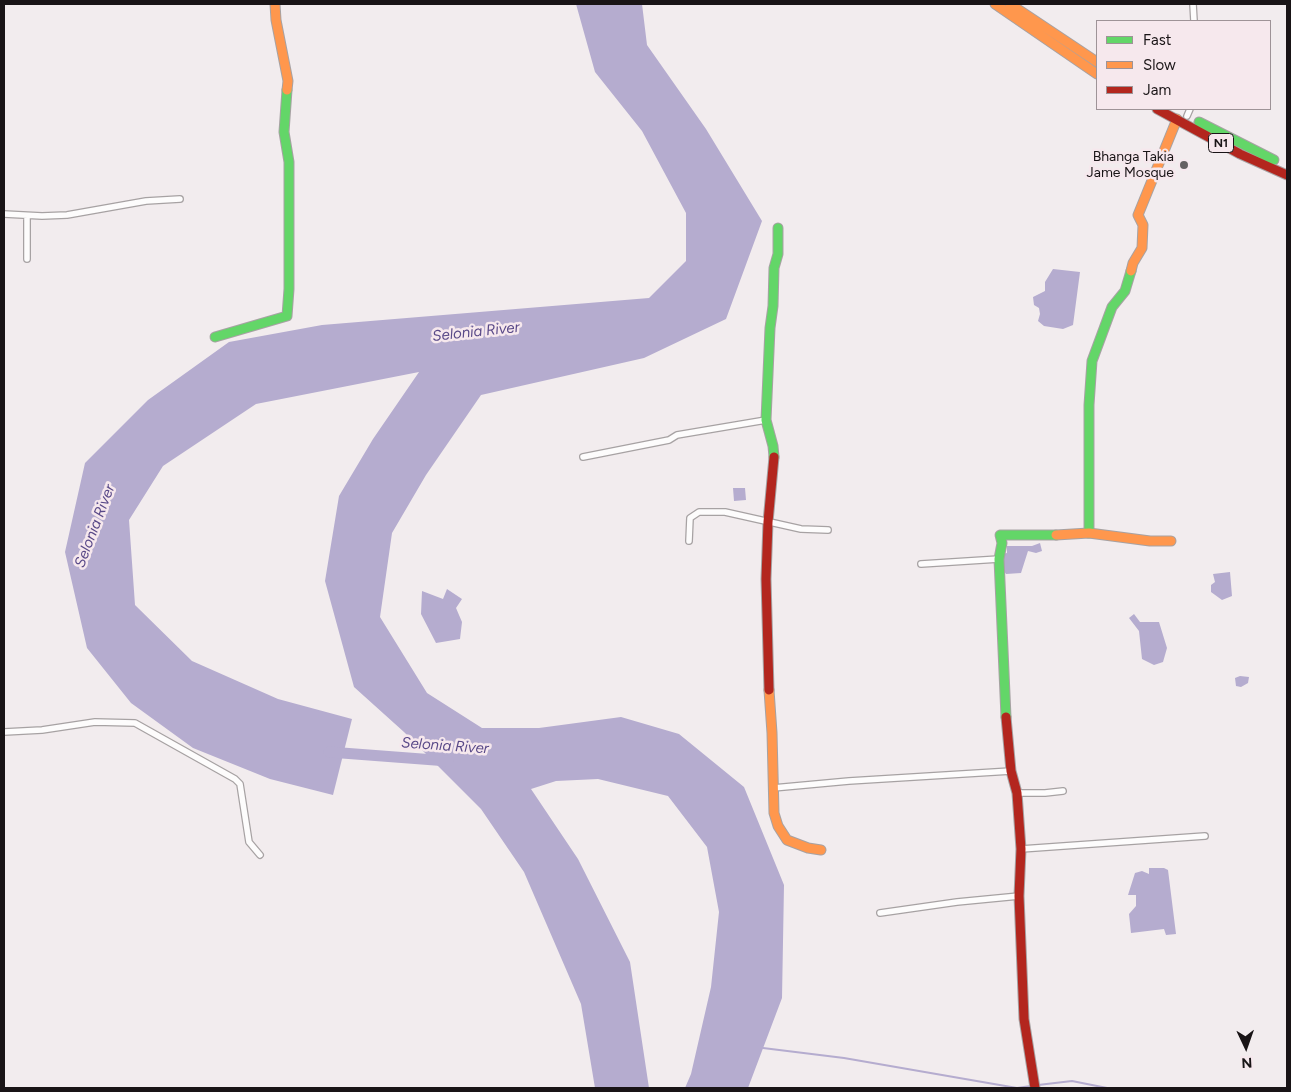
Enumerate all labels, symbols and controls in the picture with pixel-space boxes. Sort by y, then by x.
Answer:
legend [1096,20,1271,110]
text: Fast [1143,31,1171,49]
text: Slow [1143,56,1176,74]
text: Jam [1143,81,1171,99]
road number: N1 [1208,134,1234,152]
place label: Bhanga Takia Jame Mosque [1087,149,1174,182]
marker: Bhanga Takia Jame Mosque [1178,159,1190,171]
water label: Selonia River [431,318,521,346]
water label: Selonia River [71,482,119,570]
water label: Selonia River [401,734,489,758]
north arrow [1221,1022,1271,1072]
text: N [1241,1054,1253,1071]

